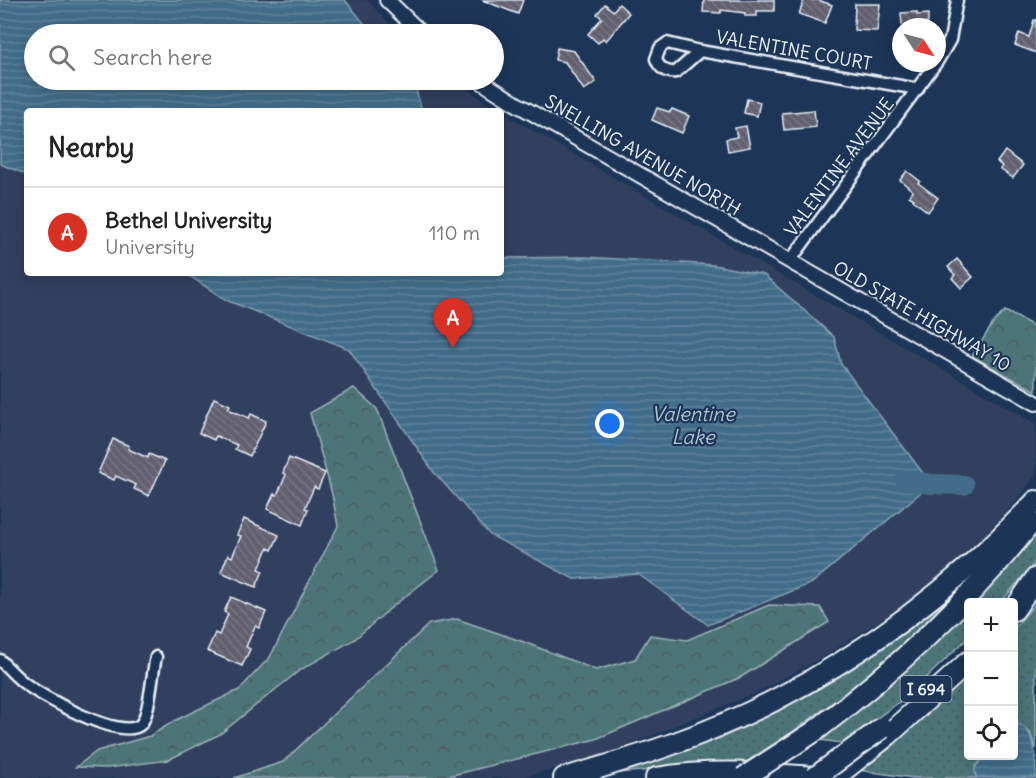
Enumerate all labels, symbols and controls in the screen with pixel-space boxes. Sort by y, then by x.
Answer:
north arrow [892,18,946,72]
search box [24,24,504,90]
street label: VALENTINE COURT [714,25,874,75]
icon: search [45,41,78,74]
text: Search here [93,43,212,71]
street label: SNELLING AVENUE NORTH [541,89,745,221]
street label: VALENTINE AVENUE [779,93,899,241]
text: Nearby [48,131,134,164]
text: Bethel University [105,206,272,234]
text: A [61,220,74,245]
text: 110 m [429,220,480,245]
text: University [105,234,195,259]
street label: OLD STATE HIGHWAY 10 [829,256,1015,376]
pin: A [434,298,472,348]
water label: Valentine Lake [651,401,736,449]
your location [595,409,624,438]
map controls [964,598,1018,760]
button: + [964,598,1018,652]
button: − [964,652,1018,706]
road number: I 694 [900,676,952,702]
button: locate [964,706,1018,760]

